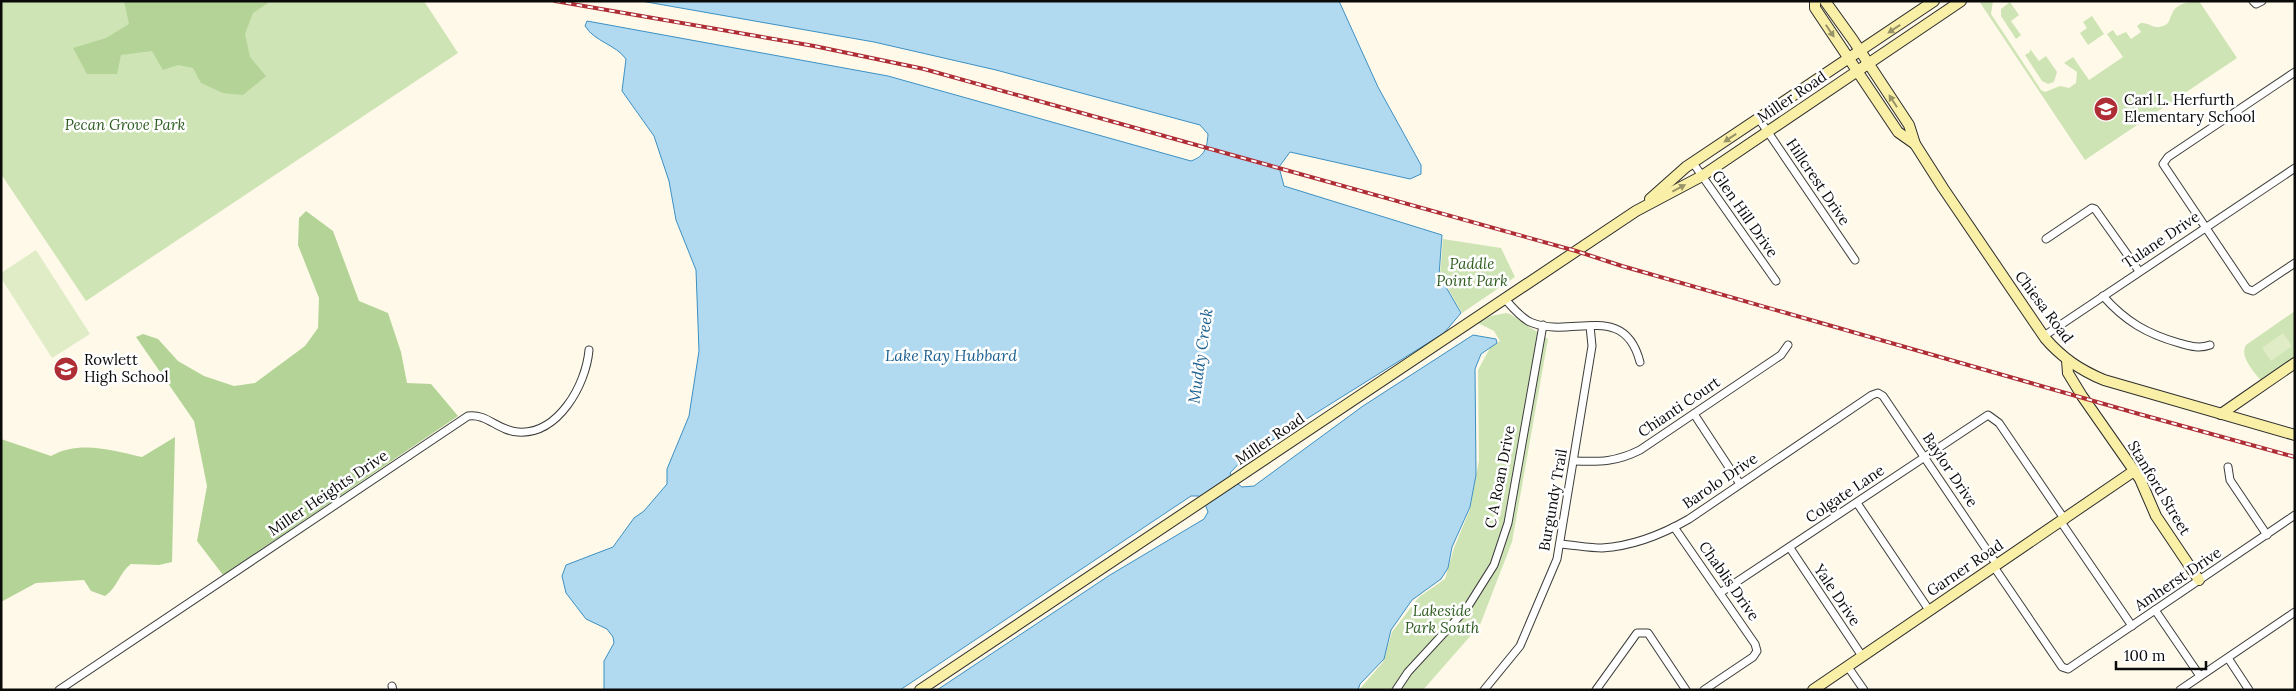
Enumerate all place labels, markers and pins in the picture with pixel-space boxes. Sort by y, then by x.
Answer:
place label: Carl L. Herfurth Elementary School [2124,90,2255,126]
school or university icon: Carl L. Herfurth Elementary School [2093,96,2119,122]
place label: Rowlett High School [84,350,169,386]
school or university icon: Rowlett High School [53,356,79,382]

